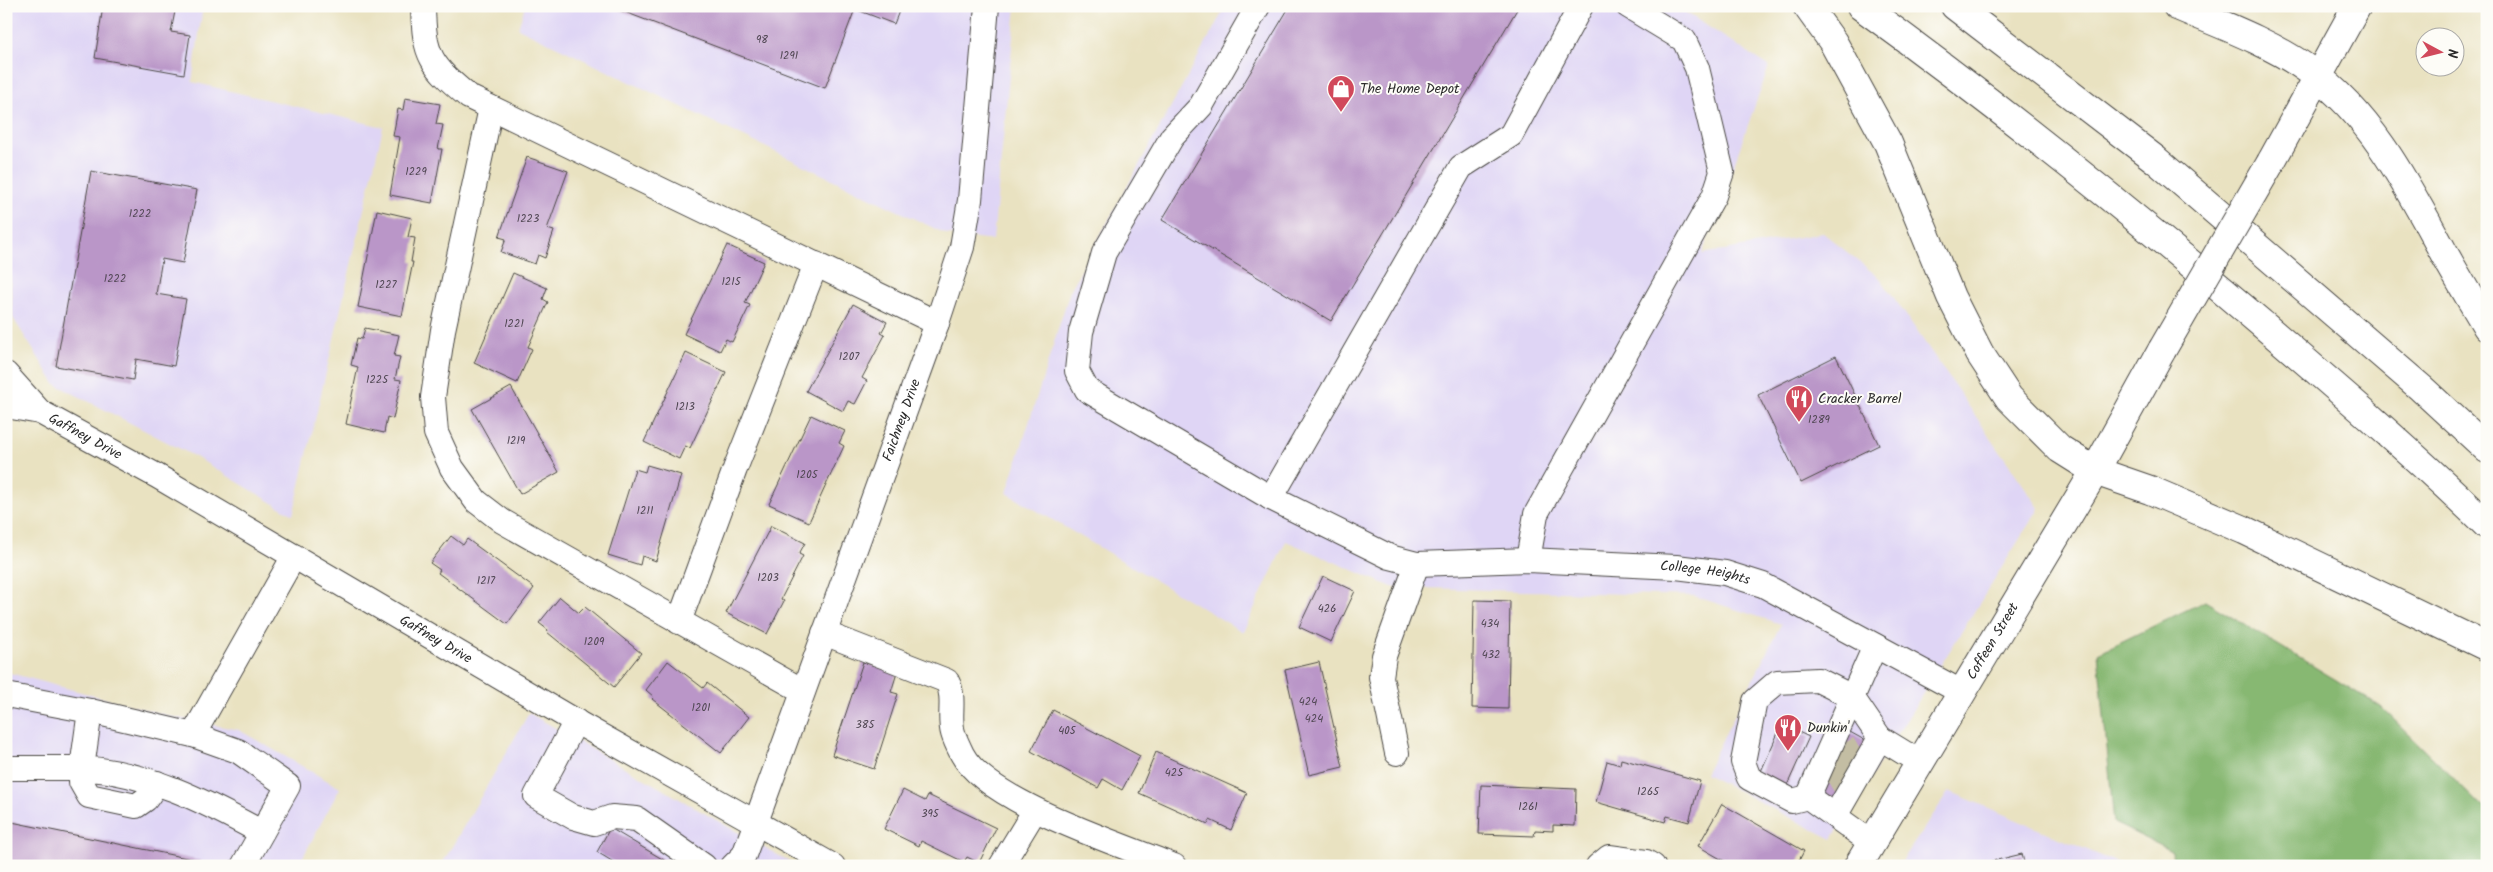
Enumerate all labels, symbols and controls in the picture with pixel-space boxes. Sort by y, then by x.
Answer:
north arrow [2416,28,2466,78]
house number: 98 [756,31,768,49]
house number: 1291 [780,47,798,65]
text: N [2440,48,2463,59]
shop icon: The Home Depot [1326,74,1356,113]
place label: The Home Depot [1360,78,1460,100]
house number: 1229 [405,163,427,181]
house number: 1222 [129,205,151,223]
house number: 1223 [517,210,539,228]
house number: 1222 [104,270,126,288]
house number: 1215 [721,273,742,291]
house number: 1227 [375,276,398,294]
house number: 1221 [504,315,524,333]
house number: 1207 [839,348,860,366]
house number: 1225 [366,371,389,389]
street label: Faichney Drive [877,375,927,465]
restaurant icon: Cracker Barrel [1784,384,1814,423]
place label: Cracker Barrel [1818,388,1902,410]
house number: 1213 [675,398,695,416]
street label: Gaffney Drive [44,408,127,466]
house number: 1289 [1808,411,1831,429]
house number: 1219 [507,432,526,450]
house number: 1205 [796,466,819,484]
house number: 1211 [637,502,653,520]
street label: College Heights [1660,555,1753,591]
house number: 1203 [757,569,779,587]
house number: 1217 [477,572,496,590]
street label: Coffeen Street [1961,598,2025,684]
house number: 426 [1318,600,1336,618]
street label: Gaffney Drive [395,610,477,670]
house number: 434 [1481,615,1499,633]
house number: 1209 [584,633,605,651]
house number: 432 [1482,646,1500,664]
house number: 424 [1299,693,1317,711]
house number: 1201 [692,699,710,717]
house number: 424 [1305,710,1323,728]
restaurant icon: Dunkin' [1773,713,1803,752]
house number: 385 [856,716,875,734]
place label: Dunkin' [1807,717,1851,739]
house number: 405 [1058,722,1077,740]
house number: 425 [1165,764,1184,782]
house number: 1265 [1637,783,1660,801]
house number: 1261 [1518,798,1538,816]
house number: 395 [921,805,940,823]

